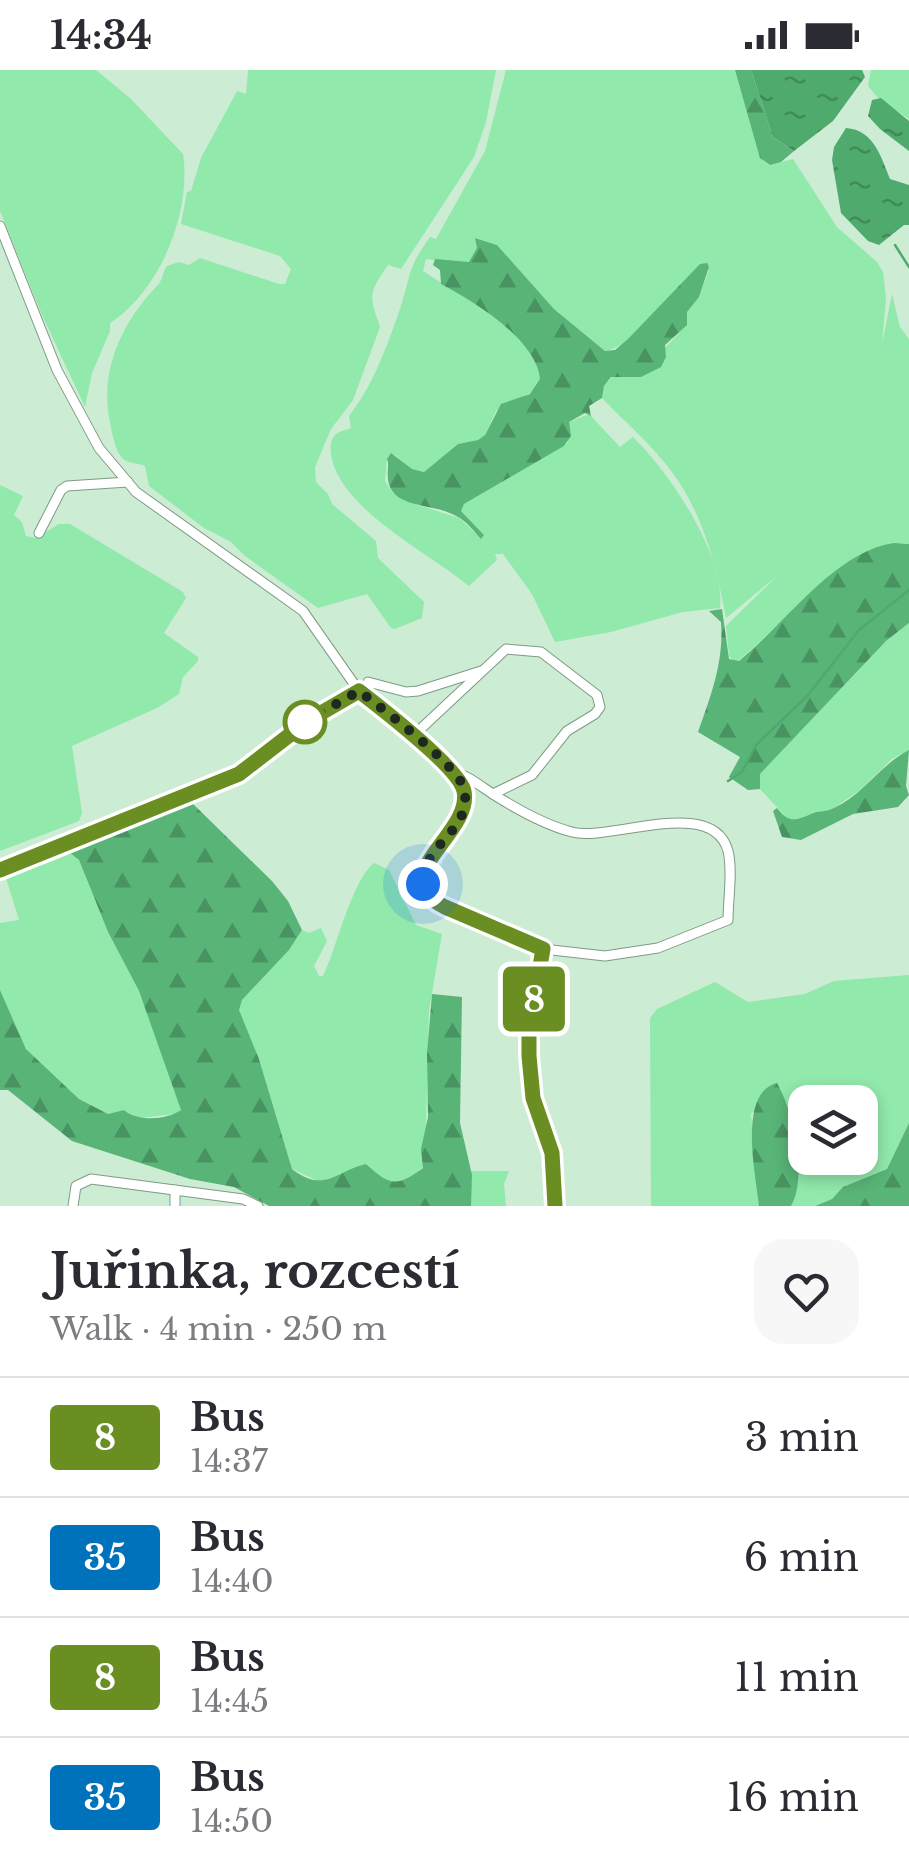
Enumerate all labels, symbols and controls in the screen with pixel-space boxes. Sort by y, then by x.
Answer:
text: 14:34 [50,12,152,59]
unlabelled marker [284,701,326,743]
your location [398,859,448,909]
line badge: 8 [502,966,566,1032]
text: 8 [523,978,545,1021]
map controls [788,1085,878,1175]
button: layers [788,1085,878,1175]
button: heart [754,1239,859,1344]
text: Juřinka, rozcestí [50,1241,459,1301]
text: Walk · 4 min · 250 m [50,1309,387,1349]
text: Bus [190,1394,265,1441]
text: 3 min [745,1414,859,1461]
text: 8 [94,1416,116,1459]
text: 14:37 [190,1441,268,1481]
text: Bus [190,1514,265,1561]
text: 6 min [744,1534,859,1581]
text: 35 [83,1536,127,1579]
text: 14:40 [190,1561,274,1601]
text: Bus [190,1634,265,1681]
text: 11 min [734,1654,859,1701]
text: 8 [94,1656,116,1699]
text: 14:45 [190,1681,269,1721]
text: Bus [190,1754,265,1801]
text: 16 min [727,1774,859,1821]
text: 35 [83,1776,127,1819]
text: 14:50 [190,1801,273,1841]

